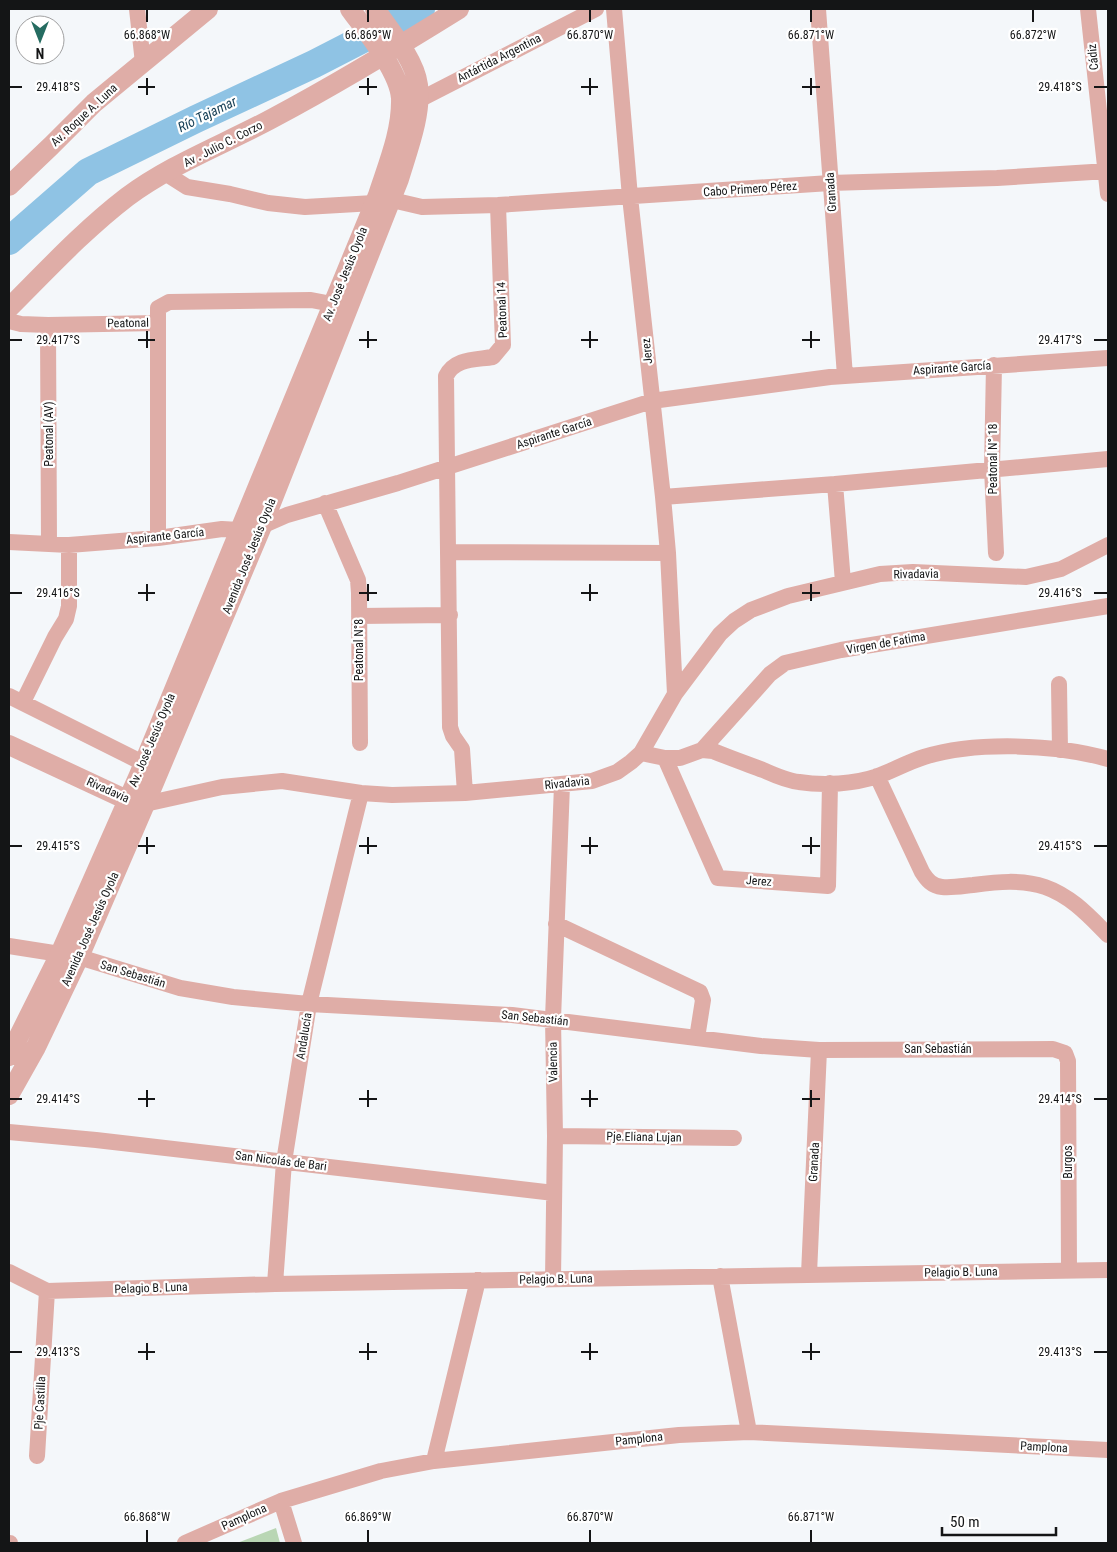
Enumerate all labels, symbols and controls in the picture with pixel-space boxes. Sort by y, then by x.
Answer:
north arrow [15,15,65,65]
text: 66.868°W [124,28,170,42]
text: 66.869°W [345,28,391,42]
text: 66.870°W [567,28,613,42]
text: 66.871°W [788,28,834,42]
text: 66.872°W [1010,28,1056,42]
street label: Antártida Argentina [455,31,544,85]
street label: Cádiz [1085,43,1101,71]
text: N [36,45,44,61]
text: 29.418°S [36,80,80,94]
text: 29.418°S [1038,80,1082,94]
street label: Av. Roque A. Luna [48,81,120,149]
water label: Río Tajamar [175,93,240,135]
street label: Av . Julio C. Corzo [181,118,265,170]
street label: Granada [823,172,839,212]
street label: Cabo Primero Pérez [703,179,797,199]
street label: Av. José Jesús Oyola [320,225,370,323]
street label: Peatonal 14 [494,282,510,338]
street label: Peatonal [107,316,149,330]
text: 29.417°S [36,333,80,347]
text: 29.417°S [1038,333,1082,347]
street label: Jerez [639,337,655,365]
street label: Aspirante García [912,358,992,378]
street label: Peatonal (AV) [42,401,56,467]
street label: Aspirante García [515,414,594,452]
street label: Peatonal N° 18 [986,423,1000,495]
street label: Avenida José Jesús Oyola [219,496,279,616]
street label: Aspirante García [125,525,205,547]
street label: Rivadavia [893,567,939,581]
text: 29.416°S [36,586,80,600]
text: 29.416°S [1038,586,1082,600]
street label: Peatonal N°8 [352,619,366,681]
street label: Virgen de Fatima [845,629,927,657]
street label: Av. José Jesús Oyola [126,691,178,789]
street label: Rivadavia [85,774,132,806]
street label: Rivadavia [544,774,590,792]
text: 29.415°S [36,839,80,853]
text: 29.415°S [1038,839,1082,853]
street label: Avenida José Jesús Oyola [58,869,122,988]
street label: Jerez [746,873,772,889]
street label: San Sebastián [99,957,167,991]
street label: San Sebastián [501,1008,569,1029]
street label: Andalucía [293,1011,315,1060]
street label: Valencia [546,1041,560,1082]
street label: San Sebastián [904,1042,972,1056]
text: 29.414°S [36,1092,80,1106]
text: 29.414°S [1038,1092,1082,1106]
street label: Pje.Eliana Lujan [606,1129,682,1145]
street label: Granada [806,1142,822,1182]
street label: Burgos [1061,1145,1075,1179]
street label: San Nicolás de Bari [234,1148,328,1174]
street label: Pelagio B. Luna [924,1264,998,1280]
street label: Pelagio B. Luna [519,1271,593,1287]
street label: Pelagio B. Luna [114,1280,188,1296]
text: 29.413°S [36,1345,80,1359]
text: 29.413°S [1038,1345,1082,1359]
street label: Pje Castilla [32,1376,48,1430]
street label: Pamplona [615,1430,664,1448]
street label: Pamplona [1020,1439,1068,1455]
street label: Pamplona [219,1501,269,1533]
scale bar [942,1504,1056,1536]
text: 66.868°W [124,1510,170,1524]
text: 66.869°W [345,1510,391,1524]
text: 66.870°W [567,1510,613,1524]
text: 66.871°W [788,1510,834,1524]
text: 50 m [950,1513,980,1531]

